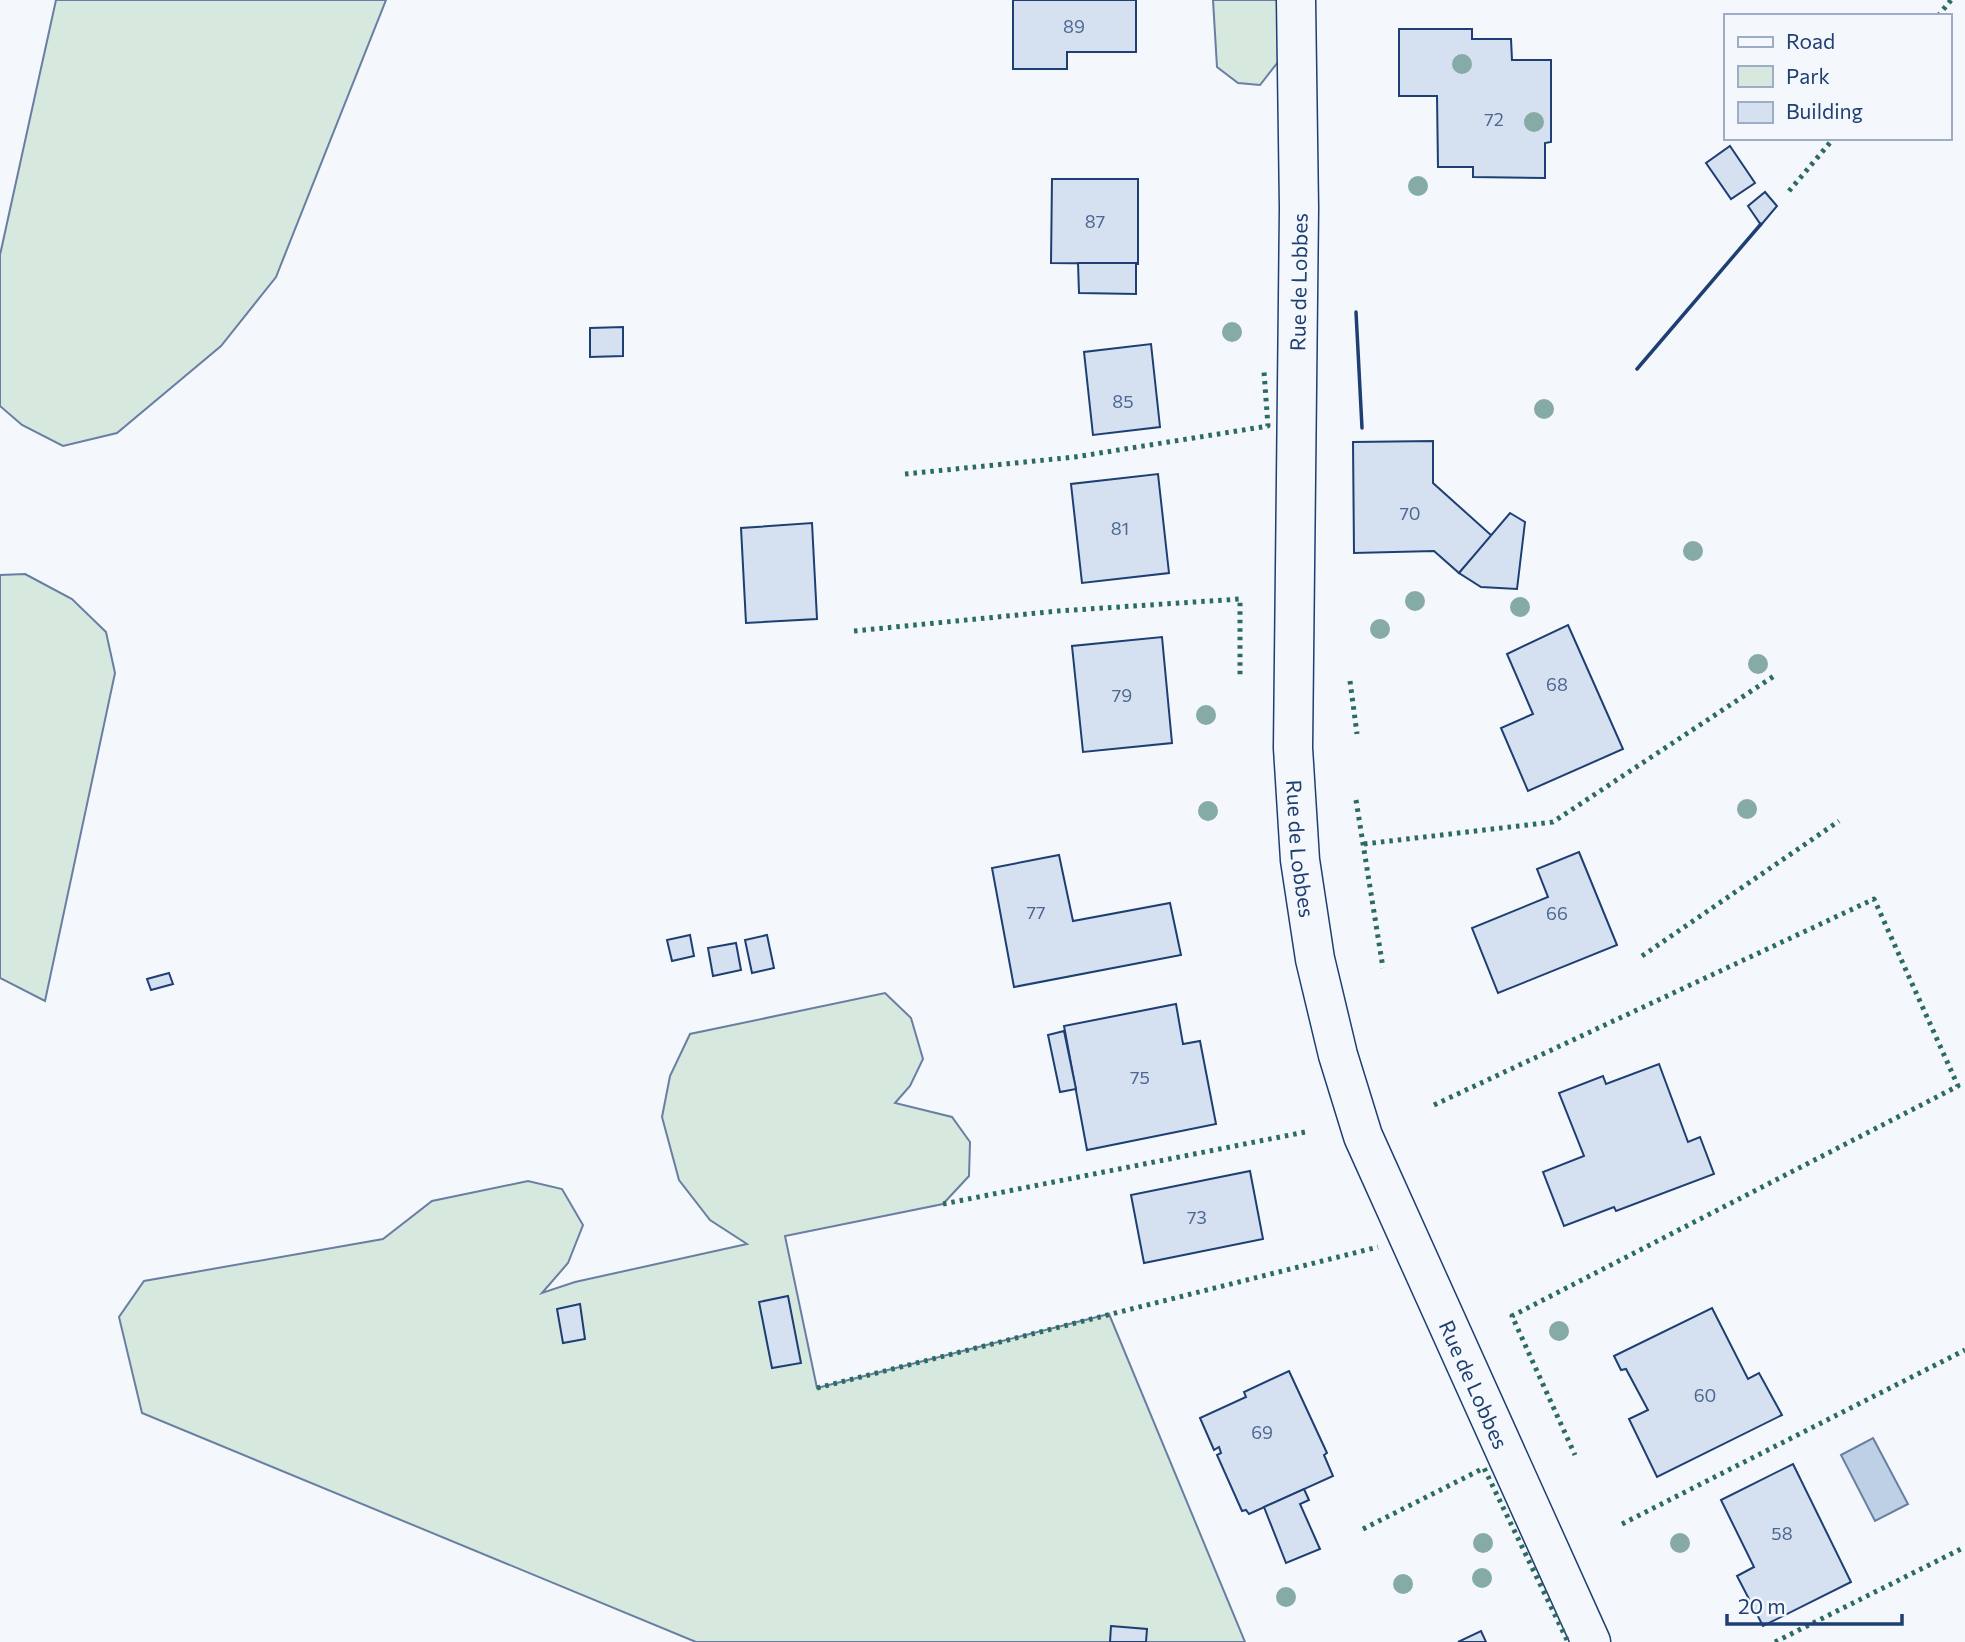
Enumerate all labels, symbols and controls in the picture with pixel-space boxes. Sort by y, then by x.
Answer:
legend [1724,14,1951,140]
house number: 89 [1063,15,1085,37]
text: Road [1786,28,1835,53]
text: Park [1786,63,1830,88]
text: Building [1786,98,1863,123]
house number: 72 [1484,108,1504,130]
house number: 87 [1085,210,1105,232]
street label: Rue de Lobbes [1284,213,1312,351]
house number: 85 [1112,390,1134,412]
house number: 70 [1399,502,1421,524]
house number: 81 [1111,517,1129,539]
house number: 68 [1546,673,1568,695]
house number: 79 [1112,684,1132,706]
street label: Rue de Lobbes [1283,779,1321,919]
house number: 77 [1026,901,1046,923]
house number: 66 [1546,902,1568,924]
house number: 75 [1130,1066,1150,1088]
house number: 73 [1187,1206,1207,1228]
street label: Rue de Lobbes [1435,1316,1515,1452]
house number: 60 [1694,1384,1716,1406]
house number: 69 [1251,1421,1273,1443]
house number: 58 [1771,1522,1793,1544]
scale bar [1727,1582,1902,1626]
text: 20 m [1738,1593,1786,1618]

